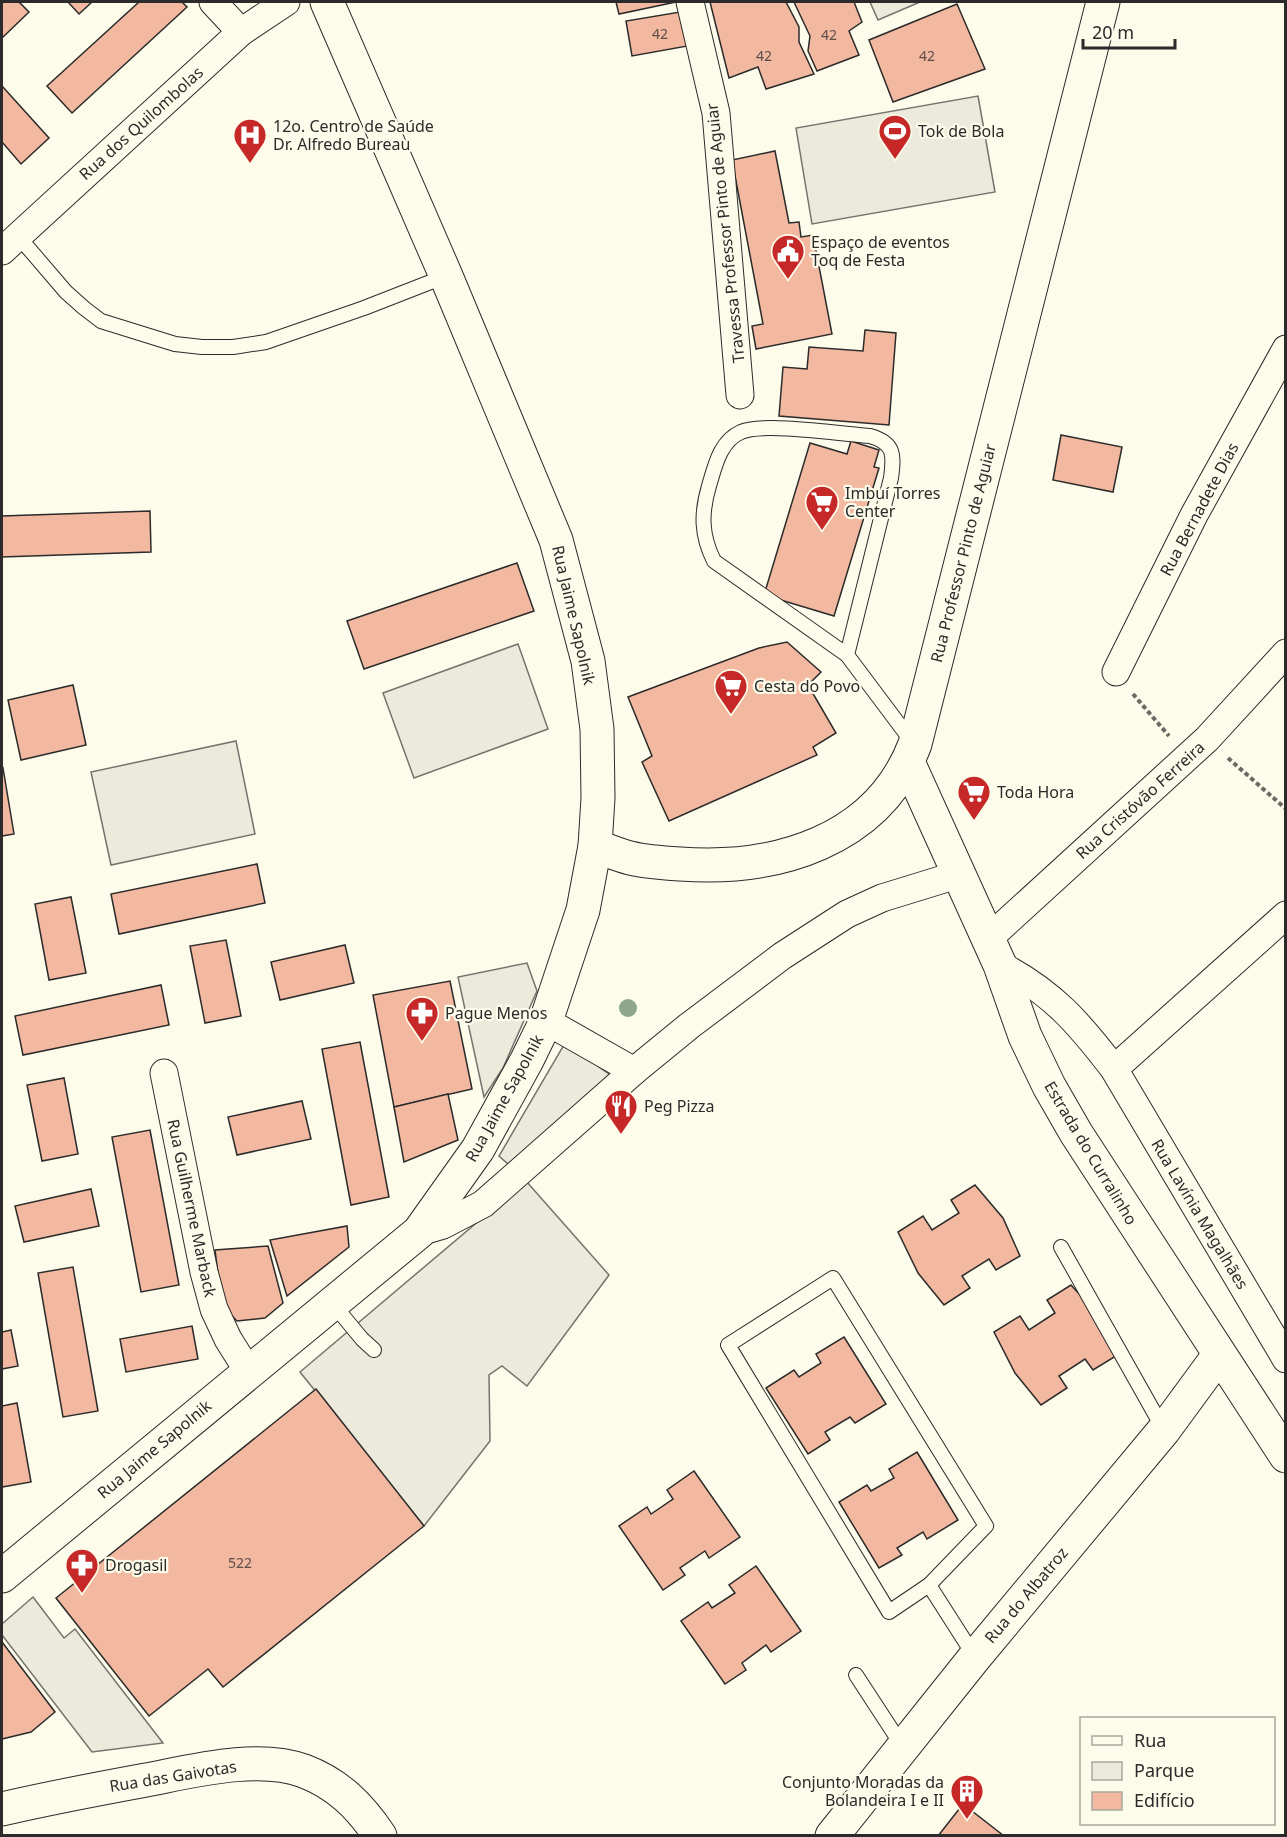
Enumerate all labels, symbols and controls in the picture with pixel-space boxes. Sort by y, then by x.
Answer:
scale bar [1083,12,1174,50]
text: 20 m [1092,20,1134,44]
house number: 42 [652,24,668,43]
house number: 42 [821,25,837,44]
house number: 42 [756,46,772,65]
house number: 42 [919,46,935,65]
street label: Rua dos Quilombolas [74,61,208,185]
street label: Travessa Professor Pinto de Aguiar [700,102,750,364]
sports icon: Tok de Bola [877,113,913,160]
place label: 12o. Centro de Saúde Dr. Alfredo Bureau [273,115,434,155]
hospital icon: 12o. Centro de Saúde Dr. Alfredo Bureau [232,117,268,164]
place label: Tok de Bola [918,120,1004,142]
place label: Espaço de eventos Toq de Festa [811,231,950,271]
public building icon: Espaço de eventos Toq de Festa [770,233,806,280]
street label: Rua Bernadete Dias [1155,438,1243,580]
street label: Rua Professor Pinto de Aguiar [925,441,1001,665]
place label: Imbuí Torres Center [845,482,940,522]
supermarket icon: Imbuí Torres Center [804,484,840,531]
street label: Rua Jaime Sapolnik [547,543,601,687]
supermarket icon: Cesta do Povo [713,668,749,715]
place label: Cesta do Povo [754,675,860,697]
street label: Rua Cristóvão Ferreira [1071,736,1209,864]
supermarket icon: Toda Hora [956,774,992,821]
place label: Toda Hora [997,781,1074,803]
pharmacy icon: Pague Menos [404,995,440,1042]
place label: Pague Menos [445,1002,547,1024]
street label: Rua Jaime Sapolnik [460,1030,548,1166]
street label: Estrada do Curralinho [1039,1077,1143,1229]
restaurant icon: Peg Pizza [603,1088,639,1135]
place label: Peg Pizza [644,1095,715,1117]
street label: Rua Guilherme Marback [162,1117,222,1300]
street label: Rua Lavínia Magalhães [1146,1135,1254,1293]
street label: Rua Jaime Sapolnik [92,1394,216,1503]
street label: Rua do Albatroz [979,1542,1073,1648]
pharmacy icon: Drogasil [64,1547,100,1594]
house number: 522 [228,1553,252,1572]
place label: Drogasil [105,1554,167,1576]
legend [1080,1717,1275,1825]
text: Rua [1134,1728,1166,1752]
street label: Rua das Gaivotas [108,1755,238,1797]
text: Parque [1134,1758,1194,1782]
place label: Conjunto Moradas da Bolandeira I e II [782,1771,944,1811]
building icon: Conjunto Moradas da Bolandeira I e II [949,1773,985,1820]
text: Edifício [1134,1788,1195,1812]

